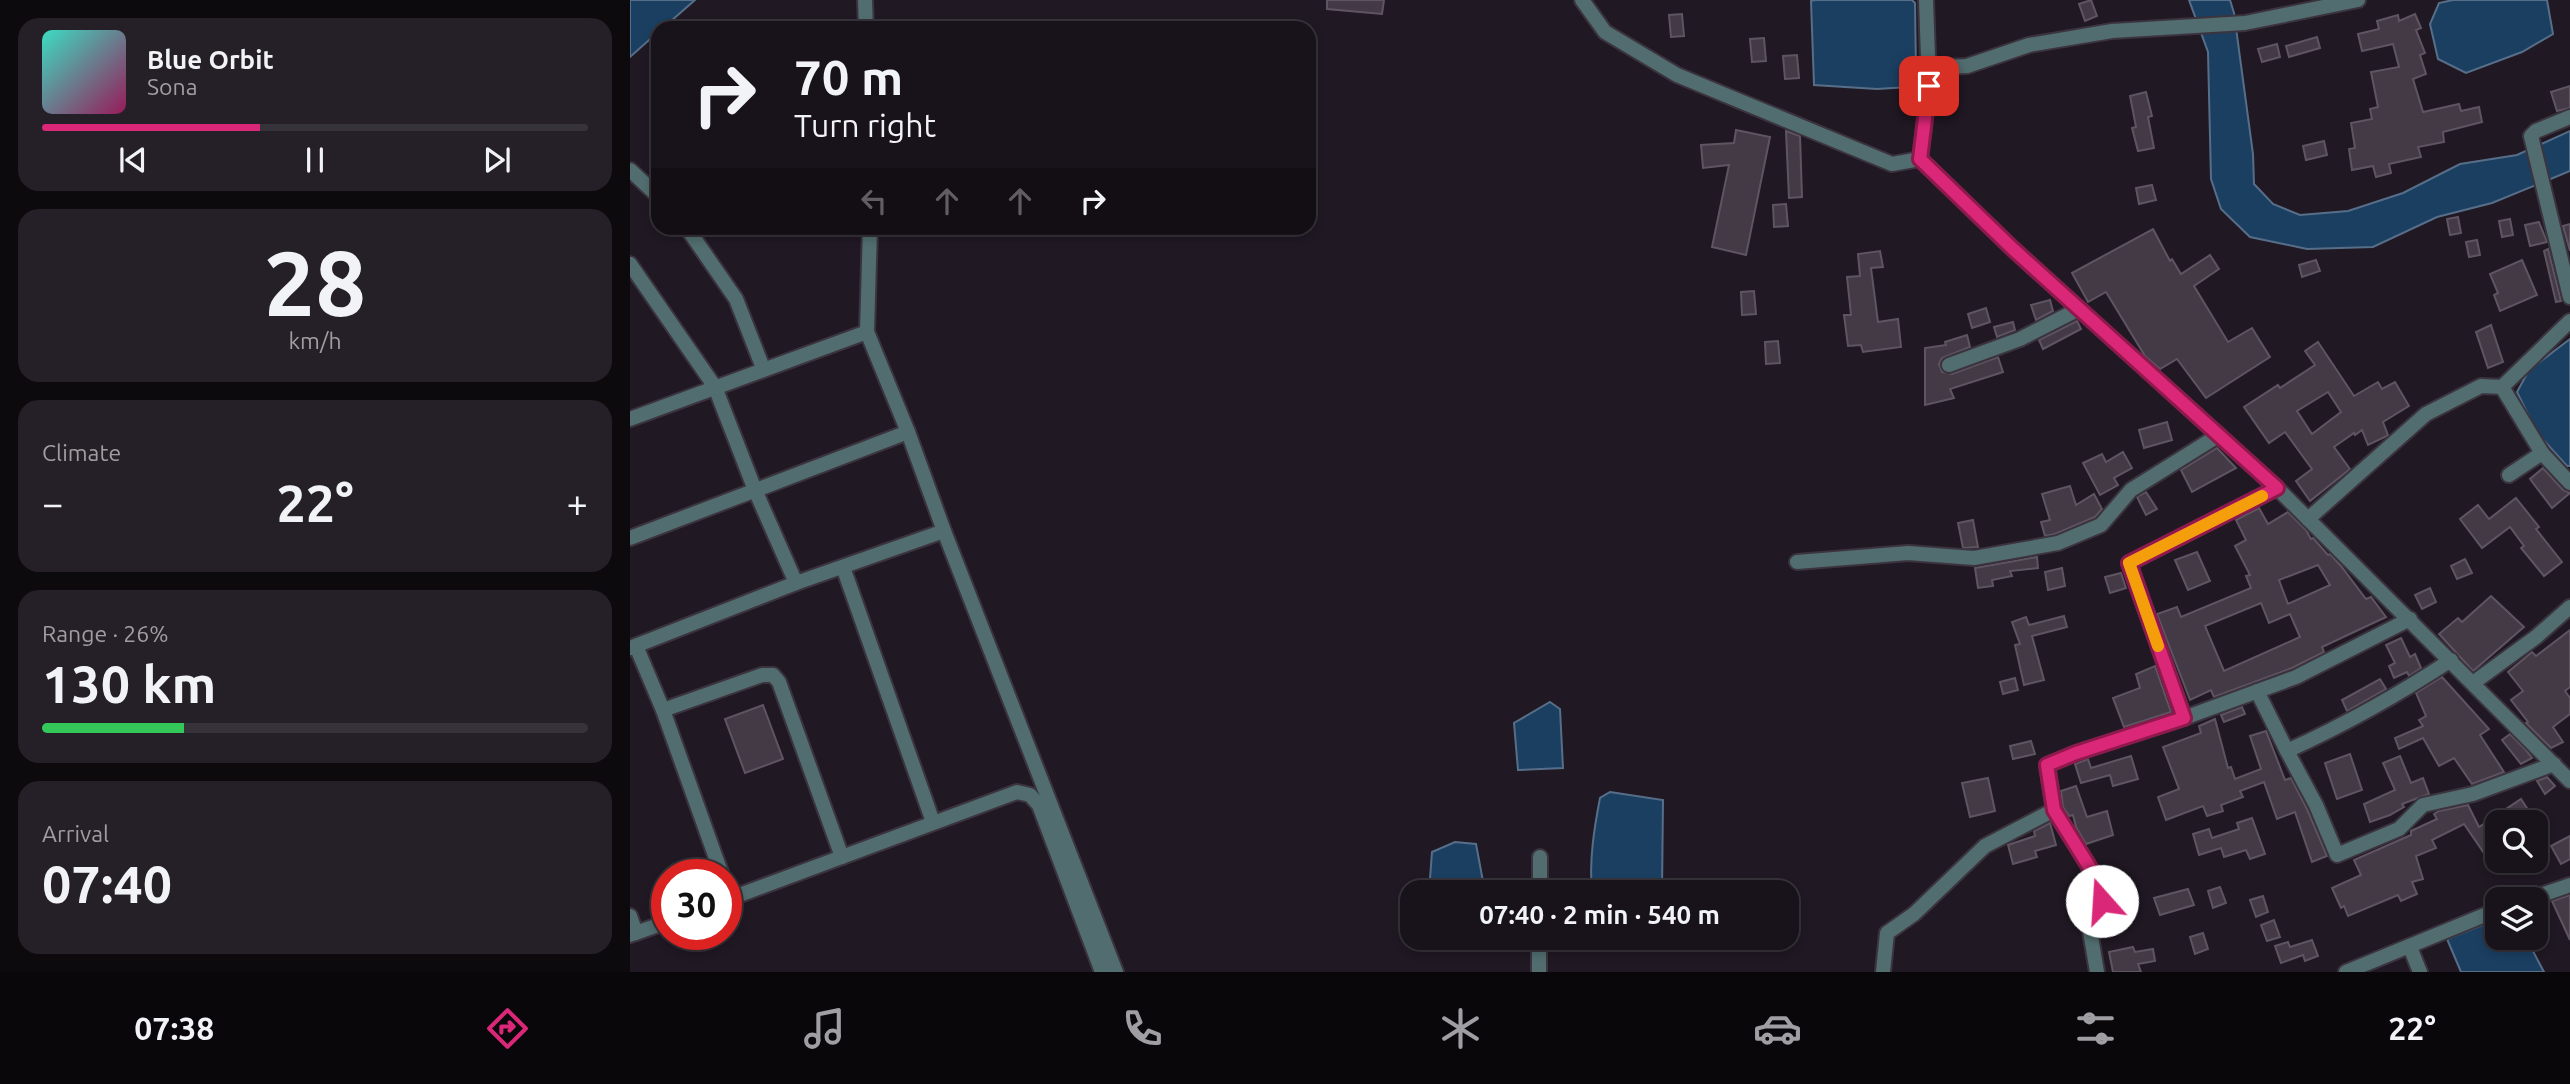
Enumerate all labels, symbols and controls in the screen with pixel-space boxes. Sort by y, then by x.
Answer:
text: Blue Orbit [147,45,274,74]
icon: right [679,49,770,140]
text: 70 m [794,49,903,104]
pin [1899,56,1959,116]
icon: arrive [1910,67,1948,105]
text: Sona [147,74,197,99]
text: Turn right [794,107,936,143]
icon: previous [114,141,152,179]
icon: pause [296,141,334,179]
icon: next [478,141,516,179]
icon: left [855,182,893,220]
icon: ahead [928,182,966,220]
icon: ahead [1001,182,1039,220]
icon: right [1074,182,1112,220]
text: 28 [264,231,366,333]
text: km/h [288,328,342,353]
text: Climate [42,440,121,465]
text: 22° [276,474,354,532]
text: − [42,482,63,524]
text: + [567,482,588,524]
text: Range · 26% [42,621,169,646]
text: 130 km [42,655,216,713]
map controls [2485,810,2548,950]
button: search [2485,810,2548,873]
text: Arrival [42,821,109,846]
text: 07:40 [42,855,172,913]
speed limit sign: 30 [651,859,742,950]
position arrow [2065,864,2139,938]
button: layers [2485,887,2548,950]
text: 07:40 · 2 min · 540 m [1479,900,1720,929]
icon: directions [483,1004,532,1053]
icon: music [800,1004,849,1053]
icon: phone [1118,1004,1167,1053]
icon: climate [1436,1004,1485,1053]
icon: car [1753,1004,1802,1053]
icon: filters [2071,1004,2120,1053]
text: 07:38 [134,1010,214,1046]
text: 22° [2388,1010,2436,1046]

